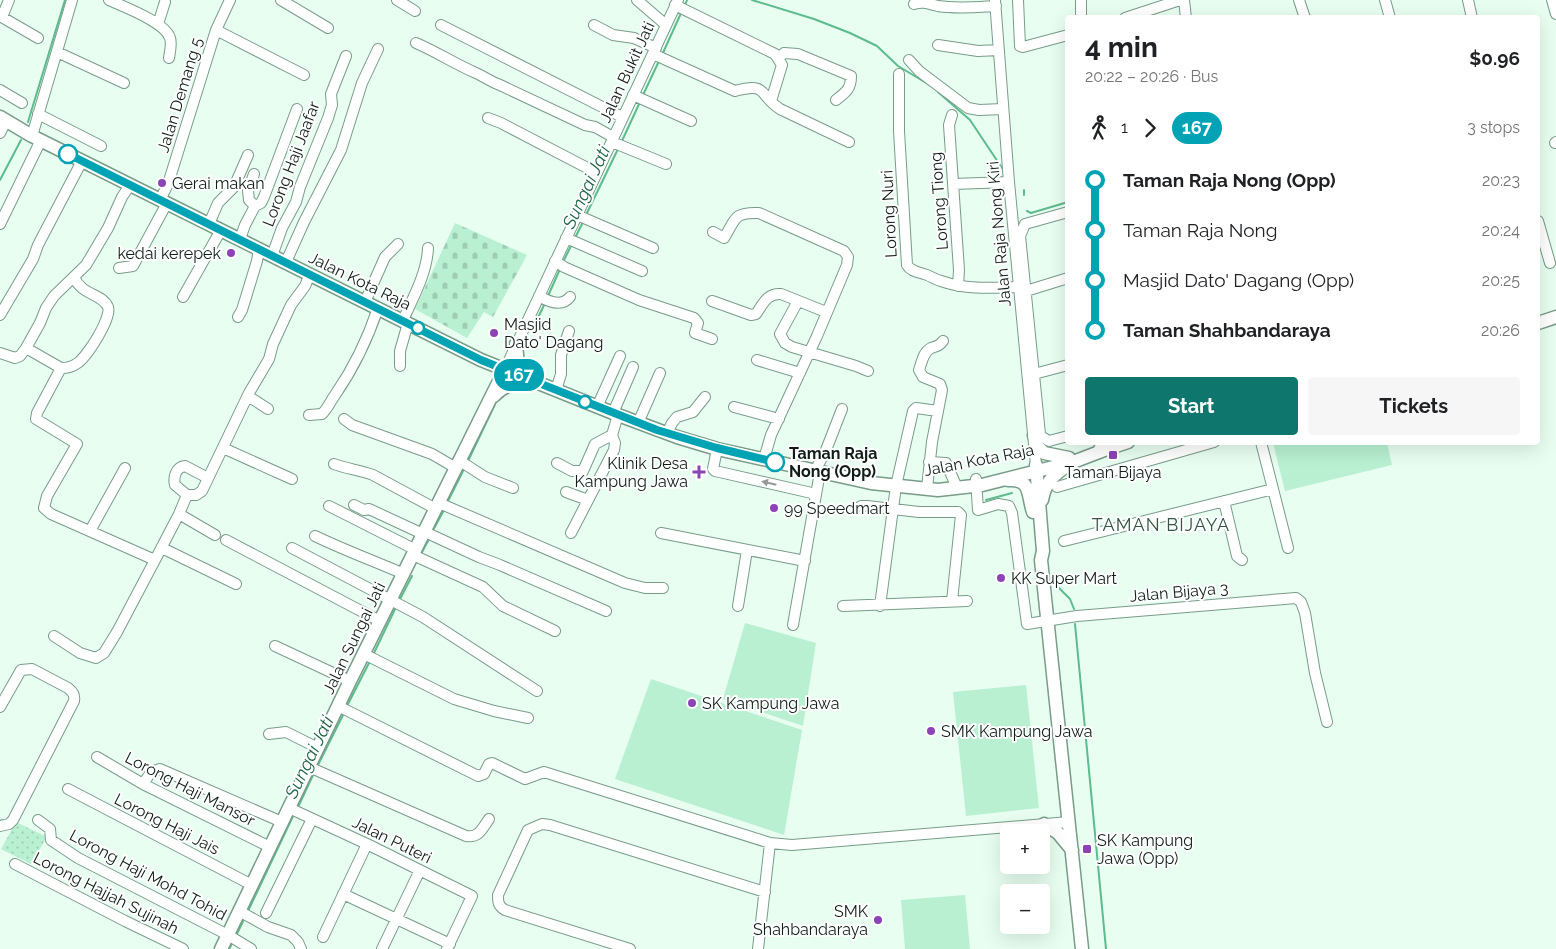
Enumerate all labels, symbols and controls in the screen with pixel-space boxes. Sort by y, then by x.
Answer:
street label: Jalan Bukit Jati [595,19,659,125]
text: 4 min [1085,31,1158,64]
street label: Jalan Demang 5 [154,35,207,155]
text: $0.96 [1469,47,1520,69]
text: 20:22 – 20:26 · Bus [1085,67,1218,86]
street label: Lorong Haji Jaafar [258,98,324,229]
icon: walk [1085,114,1113,142]
icon: forward [1136,114,1164,142]
text: 167 [1182,117,1212,138]
text: 1 [1121,118,1128,137]
text: 3 stops [1467,118,1520,137]
water label: Sungai Jati [557,141,615,233]
unlabelled marker [58,144,78,164]
street label: Lorong Tiong [926,151,952,251]
street label: Jalan Raja Nong Kiri [983,160,1015,308]
text: Taman Raja Nong (Opp) [1123,169,1336,191]
street label: Lorong Nuri [877,170,901,258]
text: 20:23 [1482,171,1520,190]
place label: Gerai makan [172,174,265,193]
marker: Gerai makan [156,177,168,189]
text: Taman Raja Nong [1123,219,1277,241]
text: 20:24 [1482,221,1520,240]
place label: kedai kerepek [117,244,222,263]
marker: kedai kerepek [225,247,237,259]
street label: Jalan Kota Raja [306,248,414,314]
text: Masjid Dato' Dagang (Opp) [1123,269,1354,291]
text: 20:25 [1482,271,1520,290]
place label: Masjid Dato' Dagang [504,315,603,352]
text: Taman Shahbandaraya [1123,319,1331,341]
unlabelled marker [411,321,425,335]
text: 20:26 [1481,321,1520,340]
marker: Masjid Dato' Dagang [488,327,500,339]
line badge: 167 [490,359,548,391]
text: 167 [504,364,534,385]
button: Start [1085,377,1298,435]
button: Tickets [1308,377,1520,435]
unlabelled marker [578,395,592,409]
street label: Jalan Kota Raja [922,440,1036,480]
place label: Taman Raja Nong (Opp) [789,444,877,481]
marker: Taman Bijaya [1107,449,1119,461]
marker: Taman Raja Nong (Opp) [765,452,785,472]
place label: Klinik Desa Kampung Jawa [575,454,688,491]
place label: Taman Bijaya [1064,463,1162,482]
marker: Klinik Desa Kampung Jawa [692,465,706,479]
one-way arrow [761,479,776,487]
place label: 99 Speedmart [784,499,890,518]
marker: 99 Speedmart [768,502,780,514]
district label: TAMAN BIJAYA [1092,514,1230,535]
place label: KK Super Mart [1011,569,1118,588]
marker: KK Super Mart [995,572,1007,584]
street label: Jalan Bijaya 3 [1129,578,1229,606]
street label: Jalan Sungai Jati [319,579,389,697]
place label: SK Kampung Jawa [702,694,839,713]
marker: SK Kampung Jawa [686,697,698,709]
water label: Sungai Jati [280,712,338,802]
place label: SMK Kampung Jawa [941,722,1092,741]
marker: SMK Kampung Jawa [925,725,937,737]
street label: Lorong Haji Mansor [122,748,259,830]
street label: Lorong Haji Jais [111,789,223,859]
street label: Jalan Puteri [349,813,435,867]
map controls [1000,824,1050,934]
button: + [1000,824,1050,874]
street label: Lorong Haji Mohd Tohid [66,826,230,924]
place label: SK Kampung Jawa (Opp) [1097,831,1193,868]
marker: SK Kampung Jawa (Opp) [1081,843,1093,855]
street label: Lorong Hajjah Sujinah [30,848,182,938]
button: − [1000,884,1050,934]
place label: SMK Shahbandaraya [753,902,869,939]
marker: SMK Shahbandaraya [872,914,884,926]

